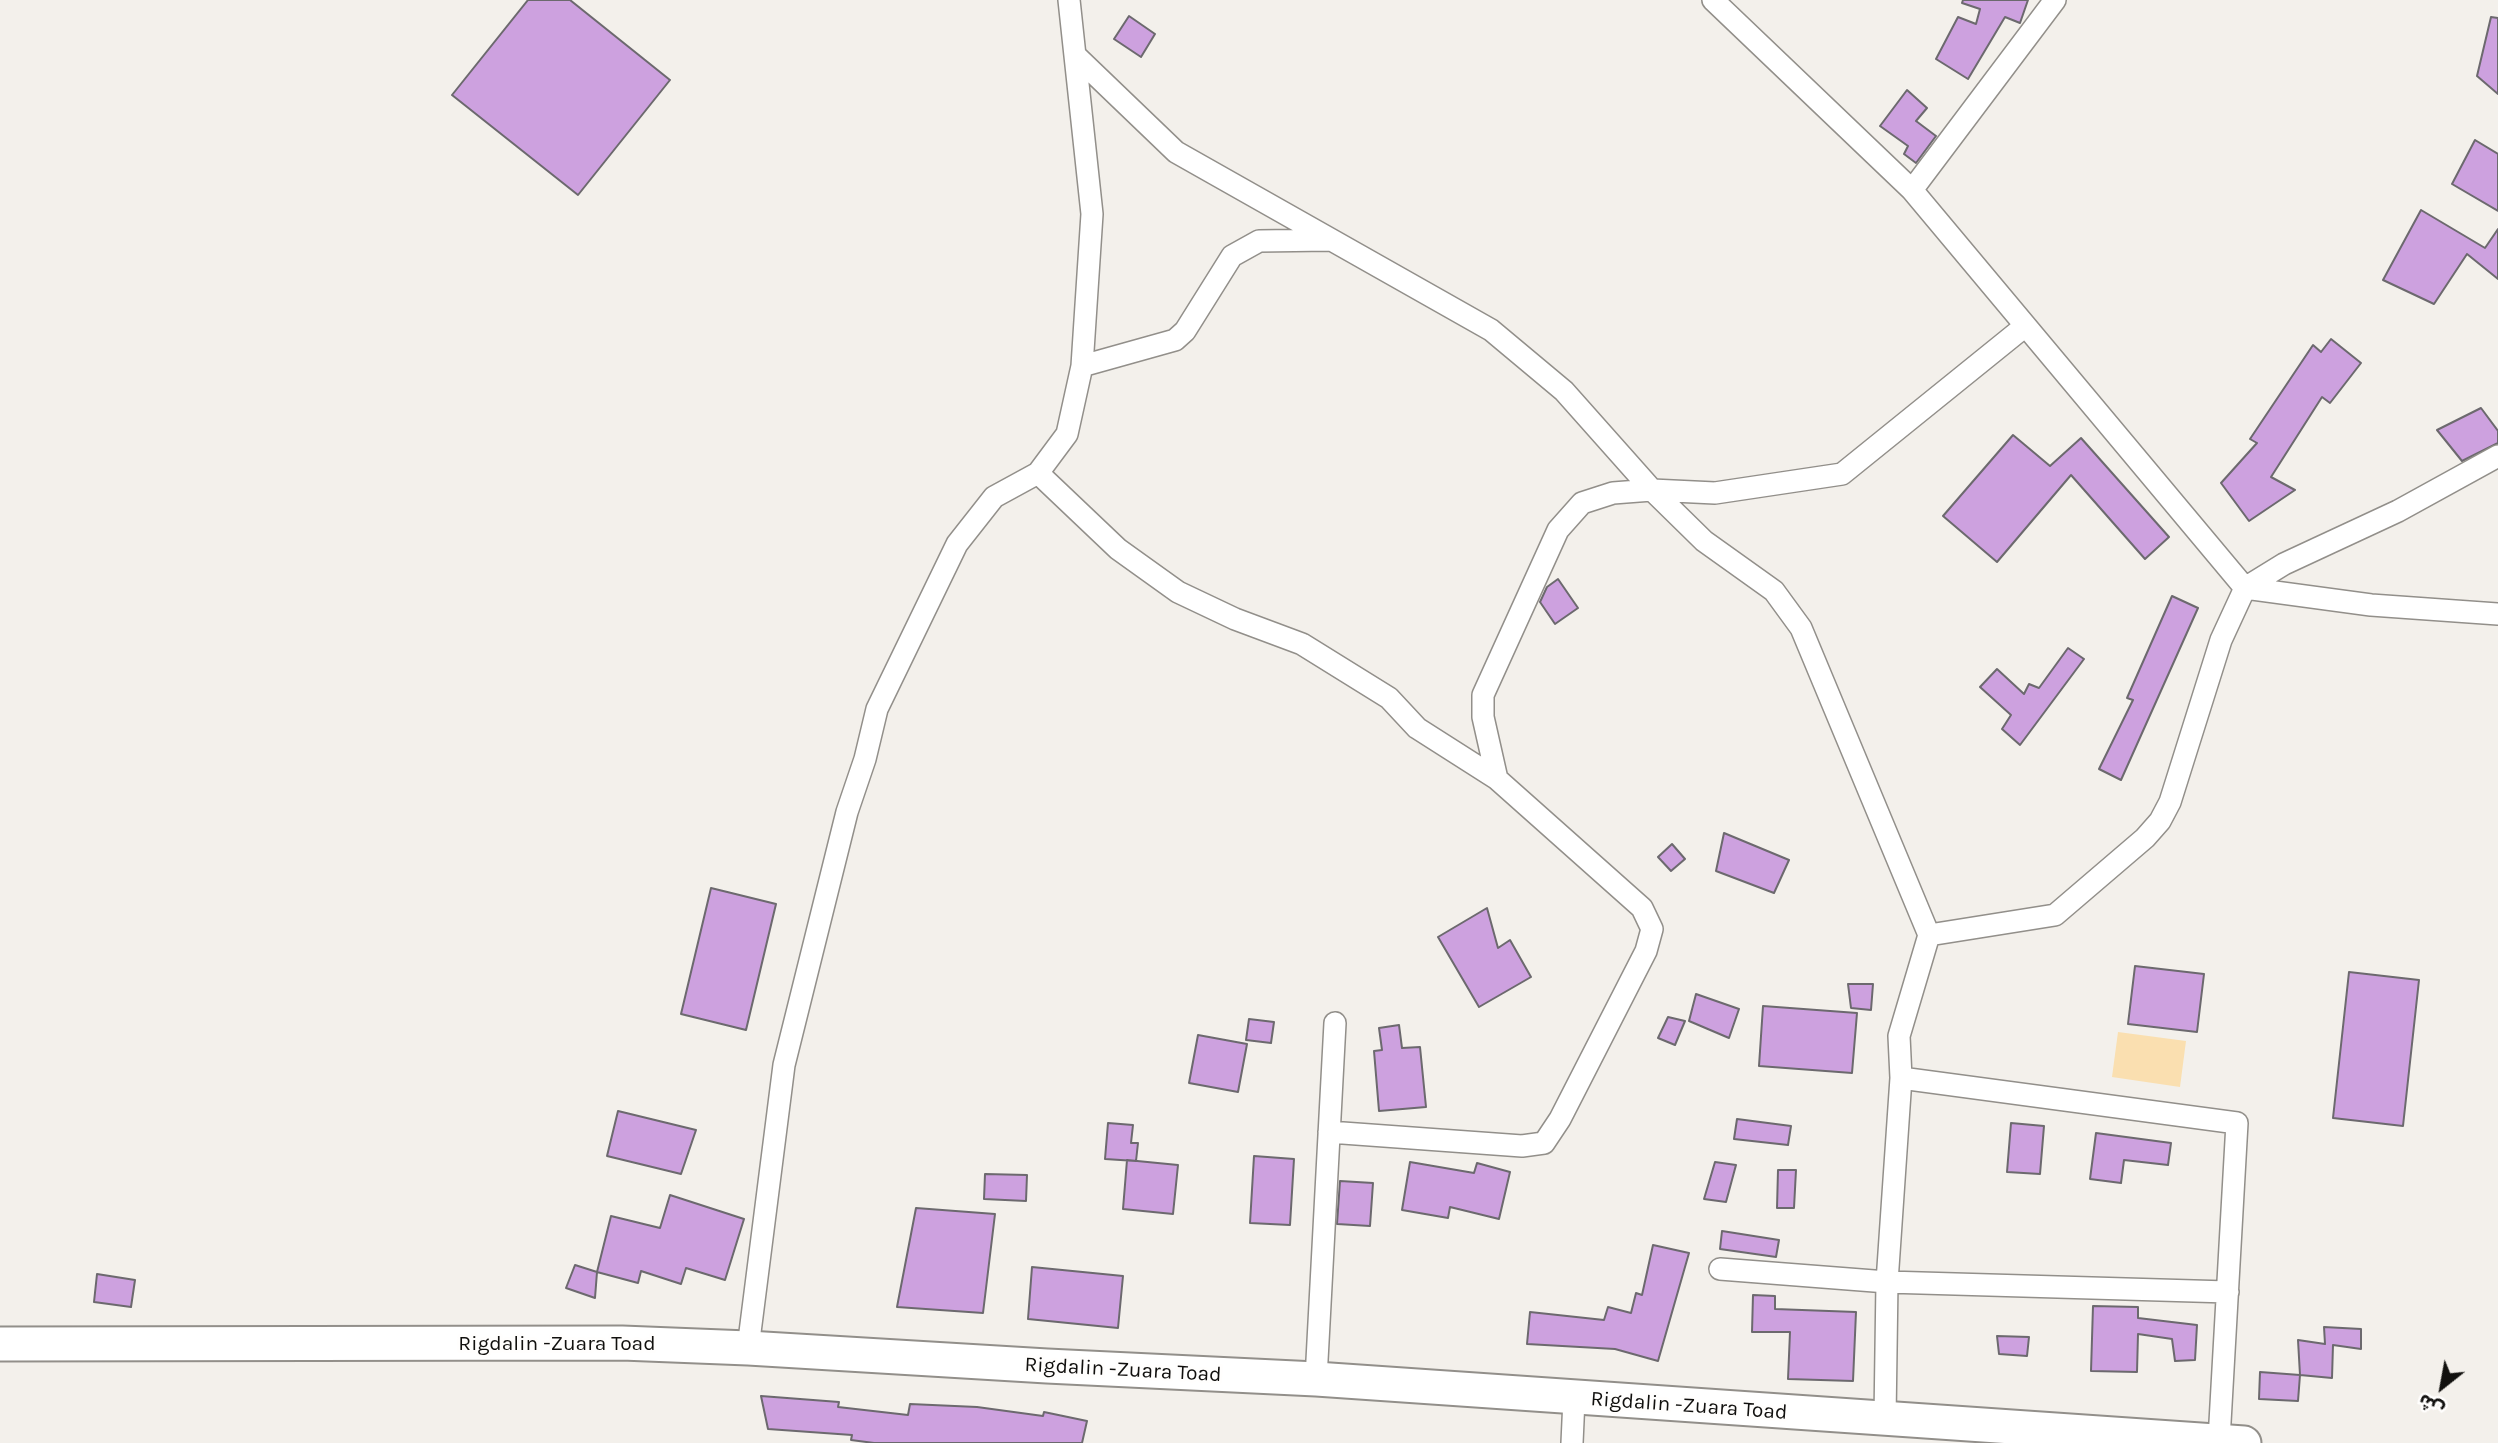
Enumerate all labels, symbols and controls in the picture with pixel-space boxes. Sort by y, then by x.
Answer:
street label: Rigdalin -Zuara Toad [458,1331,656,1357]
street label: Rigdalin -Zuara Toad [1024,1352,1222,1388]
north arrow [2407,1352,2477,1422]
street label: Rigdalin -Zuara Toad [1590,1387,1788,1425]
text: ش [2414,1389,2448,1421]

